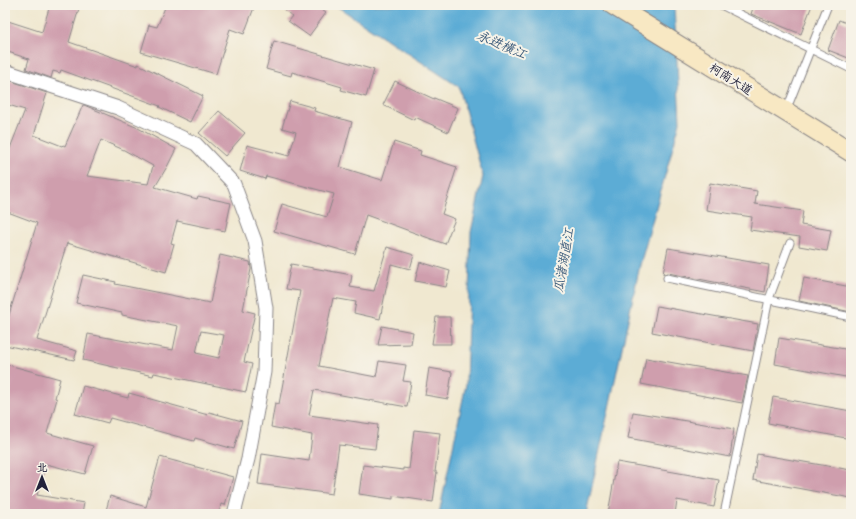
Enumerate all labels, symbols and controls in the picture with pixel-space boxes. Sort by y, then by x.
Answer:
water label: 永进横江 [473,26,530,66]
street label: 柯南大道 [705,59,756,100]
water label: 瓜渚湖直江 [548,225,581,294]
north arrow [22,457,62,497]
text: 北 [37,459,48,477]

